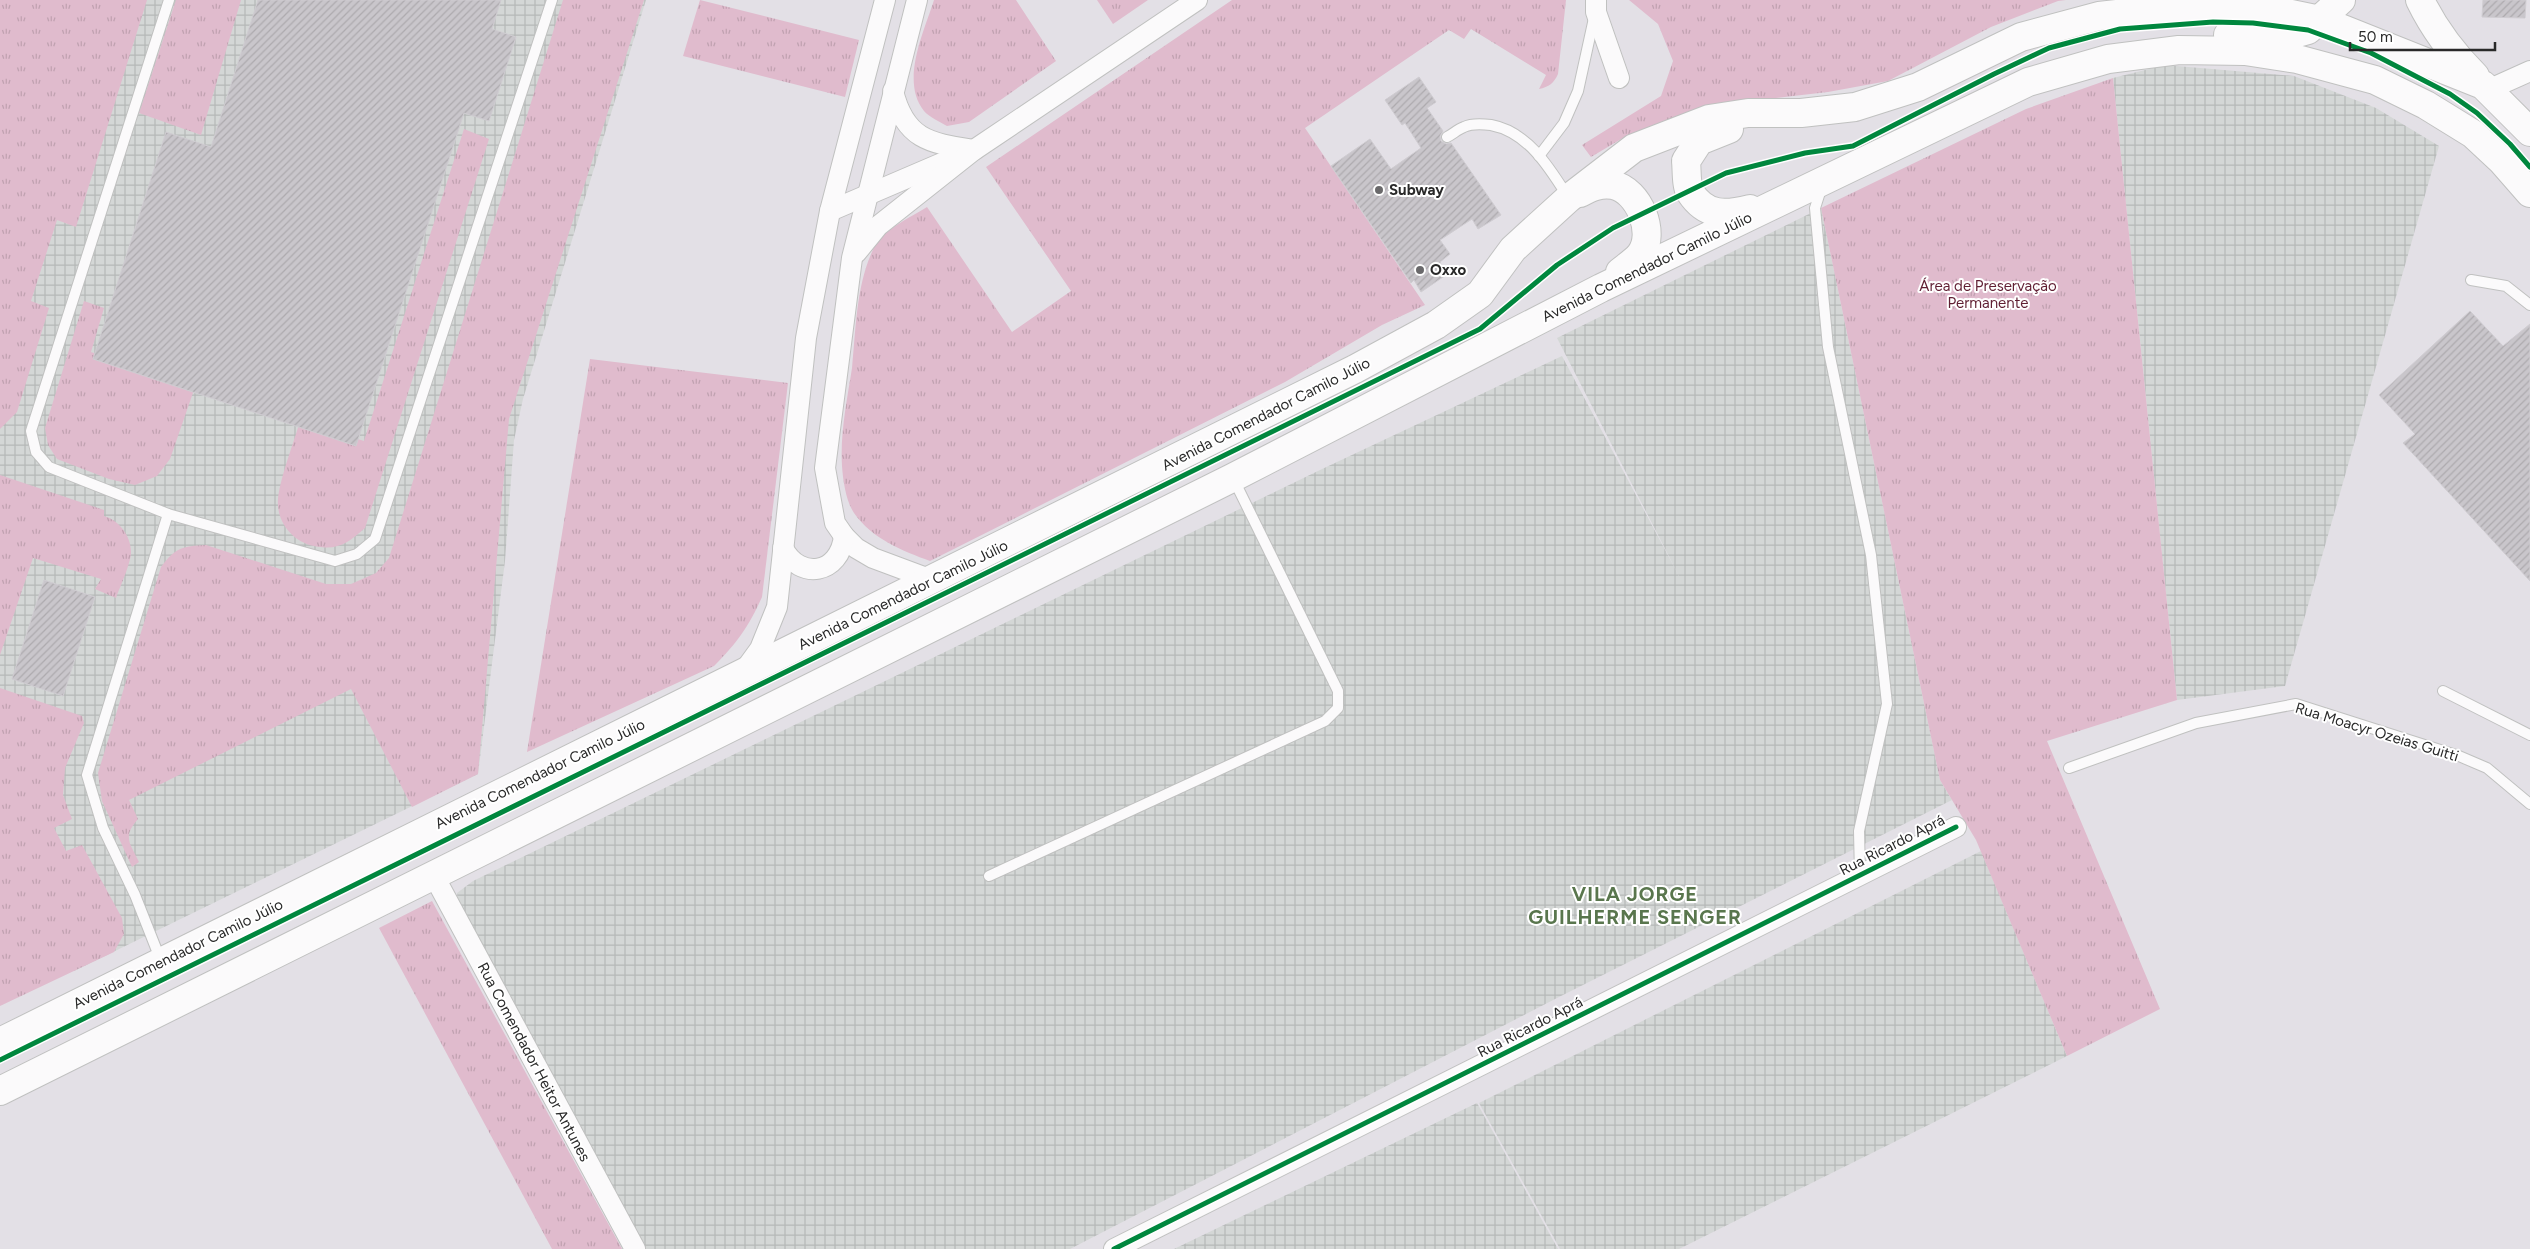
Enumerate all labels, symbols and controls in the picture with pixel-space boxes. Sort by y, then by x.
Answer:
scale bar [2350,20,2495,52]
text: 50 m [2358,28,2393,46]
place label: Subway [1389,181,1444,199]
marker: Subway [1373,184,1385,196]
street label: Avenida Comendador Camilo Júlio [1539,208,1755,326]
place label: Oxxo [1430,261,1467,279]
marker: Oxxo [1414,264,1426,276]
park label: Área de Preservação Permanente [1919,277,2057,312]
street label: Avenida Comendador Camilo Júlio [1159,353,1373,475]
street label: Avenida Comendador Camilo Júlio [795,536,1011,654]
street label: Rua Moacyr Ozeias Guitti [2293,699,2461,765]
street label: Avenida Comendador Camilo Júlio [432,715,648,833]
street label: Rua Ricardo Aprá [1836,811,1948,879]
district label: VILA JORGE GUILHERME SENGER [1528,882,1742,929]
street label: Avenida Comendador Camilo Júlio [70,895,286,1013]
street label: Rua Comendador Heitor Antunes [474,959,594,1165]
street label: Rua Ricardo Aprá [1474,993,1586,1061]

